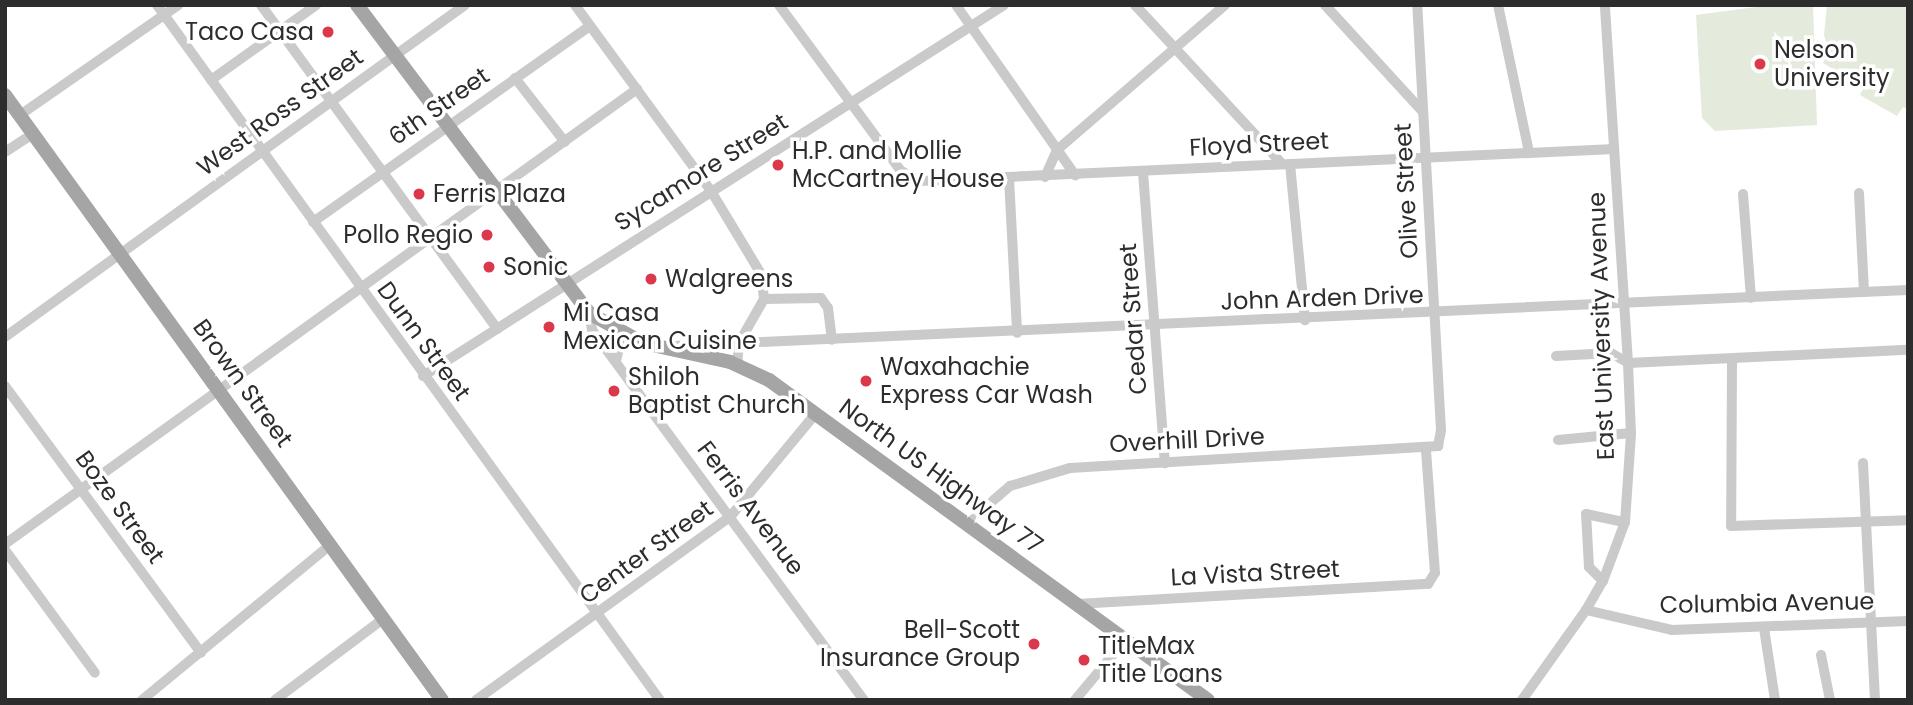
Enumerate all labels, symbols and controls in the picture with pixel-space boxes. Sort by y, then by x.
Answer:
place label: Taco Casa [185,18,314,46]
marker: Taco Casa [320,24,336,40]
place label: Nelson University [1774,36,1889,92]
street label: West Ross Street [192,42,368,182]
marker: Nelson University [1752,56,1768,72]
street label: 6th Street [383,61,495,151]
street label: Sycamore Street [609,107,793,237]
street label: Olive Street [1388,122,1424,260]
street label: Floyd Street [1188,126,1330,162]
place label: H.P. and Mollie McCartney House [792,137,1005,193]
marker: H.P. and Mollie McCartney House [770,157,786,173]
place label: Ferris Plaza [433,180,566,208]
marker: Ferris Plaza [411,186,427,202]
street label: East University Avenue [1582,191,1620,461]
place label: Pollo Regio [343,221,473,249]
marker: Pollo Regio [479,227,495,243]
street label: Cedar Street [1113,242,1153,396]
place label: Sonic [503,253,568,281]
marker: Sonic [481,259,497,275]
place label: Walgreens [665,265,793,293]
marker: Walgreens [643,271,659,287]
street label: Dunn Street [371,276,477,406]
street label: John Arden Drive [1220,280,1424,316]
place label: Mi Casa Mexican Cuisine [563,299,757,355]
street label: Brown Street [187,314,299,452]
marker: Mi Casa Mexican Cuisine [541,319,557,335]
place label: Waxahachie Express Car Wash [880,353,1093,409]
place label: Shiloh Baptist Church [628,363,806,419]
marker: Waxahachie Express Car Wash [858,373,874,389]
marker: Shiloh Baptist Church [606,383,622,399]
street label: North US Highway 77 [834,392,1048,560]
street label: Overhill Drive [1108,422,1266,458]
street label: Ferris Avenue [691,436,811,580]
street label: Boze Street [69,445,171,569]
street label: Center Street [574,494,718,610]
street label: La Vista Street [1170,554,1340,592]
street label: Columbia Avenue [1659,587,1875,619]
place label: Bell-Scott Insurance Group [820,616,1020,672]
place label: TitleMax Title Loans [1098,632,1223,688]
marker: Bell-Scott Insurance Group [1026,636,1042,652]
marker: TitleMax Title Loans [1076,652,1092,668]

